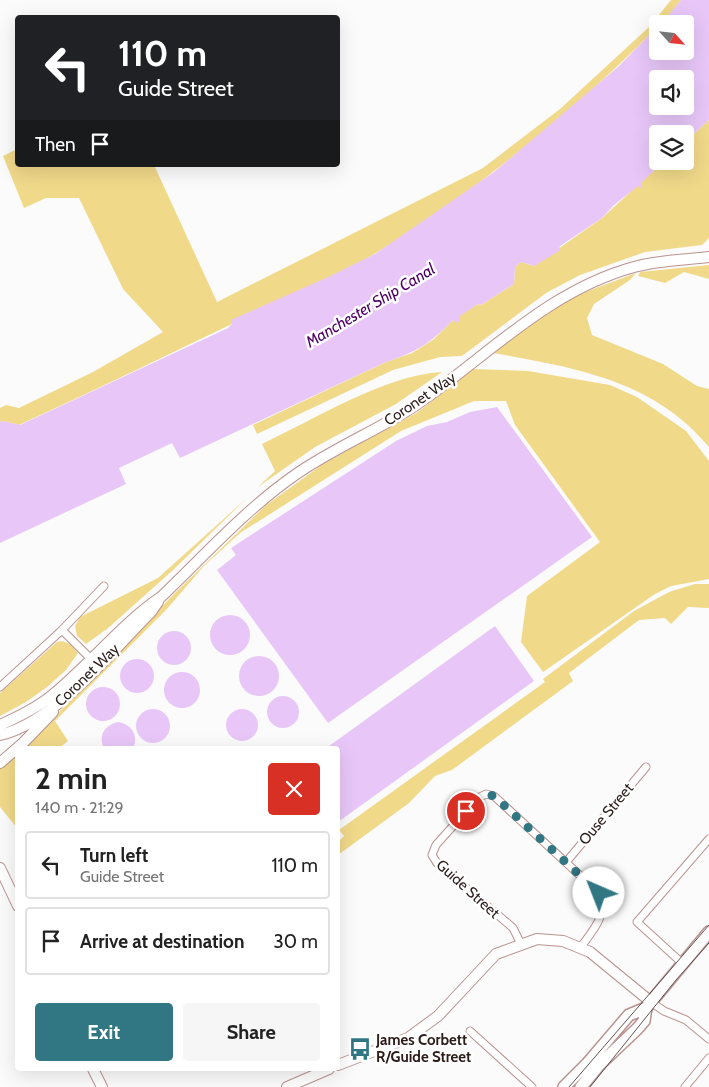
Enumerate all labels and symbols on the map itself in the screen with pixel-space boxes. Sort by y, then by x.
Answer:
north arrow [649,15,694,60]
water label: Manchester Ship Canal [301,259,439,352]
street label: Coronet Way [381,368,460,430]
street label: Coronet Way [51,640,123,710]
street label: Ouse Street [575,779,637,849]
pin [445,790,487,832]
street label: Guide Street [433,856,503,922]
position arrow [572,866,624,918]
place label: James Corbett R/Guide Street [375,1031,471,1066]
bus stop icon: James Corbett R/Guide Street [347,1036,373,1062]

